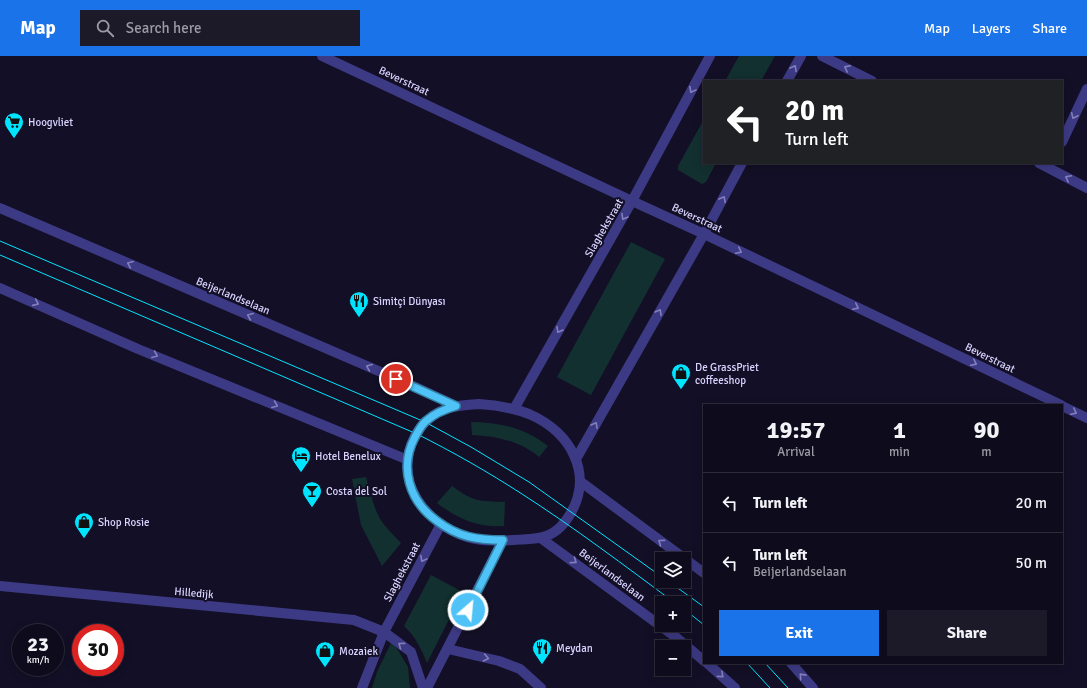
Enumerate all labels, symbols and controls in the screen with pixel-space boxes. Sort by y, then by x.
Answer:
search box [80,10,360,46]
text: Map [20,16,56,40]
icon: search [94,17,116,39]
text: Search here [126,19,201,37]
text: Map [924,20,950,37]
text: Layers [972,20,1011,37]
text: Share [1033,20,1067,37]
street label: Beverstraat [377,64,431,98]
one-way arrow [789,65,797,73]
one-way arrow [844,66,851,73]
one-way arrow [689,86,697,94]
text: 20 m [785,94,844,128]
icon: left [719,96,771,148]
supermarket icon: Hoogvliet [3,111,25,139]
one-way arrow [1071,112,1079,119]
place label: Hoogvliet [28,116,73,129]
text: Turn left [785,128,848,150]
one-way arrow [1065,175,1073,183]
street label: Slaghekstraat [582,196,626,259]
one-way arrow [718,196,725,203]
street label: Beverstraat [670,201,724,235]
one-way arrow [621,213,628,220]
one-way arrow [735,246,743,254]
one-way arrow [127,261,134,269]
street label: Beijerlandselaan [194,275,272,317]
restaurant icon: Simitçi Dünyası [348,290,370,318]
place label: Simitçi Dünyası [373,295,446,308]
one-way arrow [32,299,39,307]
one-way arrow [852,302,860,310]
one-way arrow [655,309,662,316]
one-way arrow [246,313,254,321]
one-way arrow [556,326,563,333]
street label: Beverstraat [963,340,1017,376]
one-way arrow [151,351,158,359]
one-way arrow [969,358,977,366]
place label: De GrassPriet coffeeshop [695,361,759,387]
pin [379,362,413,396]
shop icon: De GrassPriet coffeeshop [670,362,692,390]
one-way arrow [366,364,373,372]
icon: arrive [385,368,407,390]
one-way arrow [272,400,279,408]
one-way arrow [1070,407,1078,415]
text: 19:57 [767,415,825,445]
text: 1 [893,415,906,445]
text: 90 [974,415,999,445]
one-way arrow [590,422,597,429]
text: Arrival [777,444,815,460]
text: min [889,444,910,460]
text: m [981,444,992,460]
hotel icon: Hotel Benelux [290,445,312,473]
place label: Hotel Benelux [315,450,381,463]
bar icon: Costa del Sol [301,480,323,508]
place label: Costa del Sol [326,485,387,498]
icon: left [719,492,741,514]
text: Turn left [753,494,807,512]
text: 20 m [1016,494,1047,512]
shop icon: Shop Rosie [73,511,95,539]
place label: Shop Rosie [98,516,150,529]
one-way arrow [658,539,665,547]
street label: Slaghekstraat [381,540,423,604]
street label: Beijerlandselaan [576,546,648,604]
text: Turn left [753,546,807,564]
map controls [655,552,691,676]
button: layers [655,552,691,588]
icon: left [719,552,741,574]
text: 50 m [1016,554,1047,572]
one-way arrow [420,555,428,562]
one-way arrow [569,557,576,564]
text: Beijerlandselaan [753,564,847,580]
street label: Hilledijk [174,585,215,601]
position arrow [447,589,489,631]
button: + [655,596,691,632]
button: Exit [719,610,879,656]
button: Share [887,610,1047,656]
speed limit sign: 30 [72,624,124,676]
text: 23 [27,632,49,657]
restaurant icon: Meydan [531,637,553,665]
shop icon: Mozaiek [314,640,336,668]
button: − [655,640,691,676]
place label: Meydan [556,642,593,655]
one-way arrow [399,643,406,650]
place label: Mozaiek [339,645,378,658]
one-way arrow [483,653,489,661]
text: km/h [27,654,49,666]
one-way arrow [717,671,724,678]
one-way arrow [800,673,807,680]

